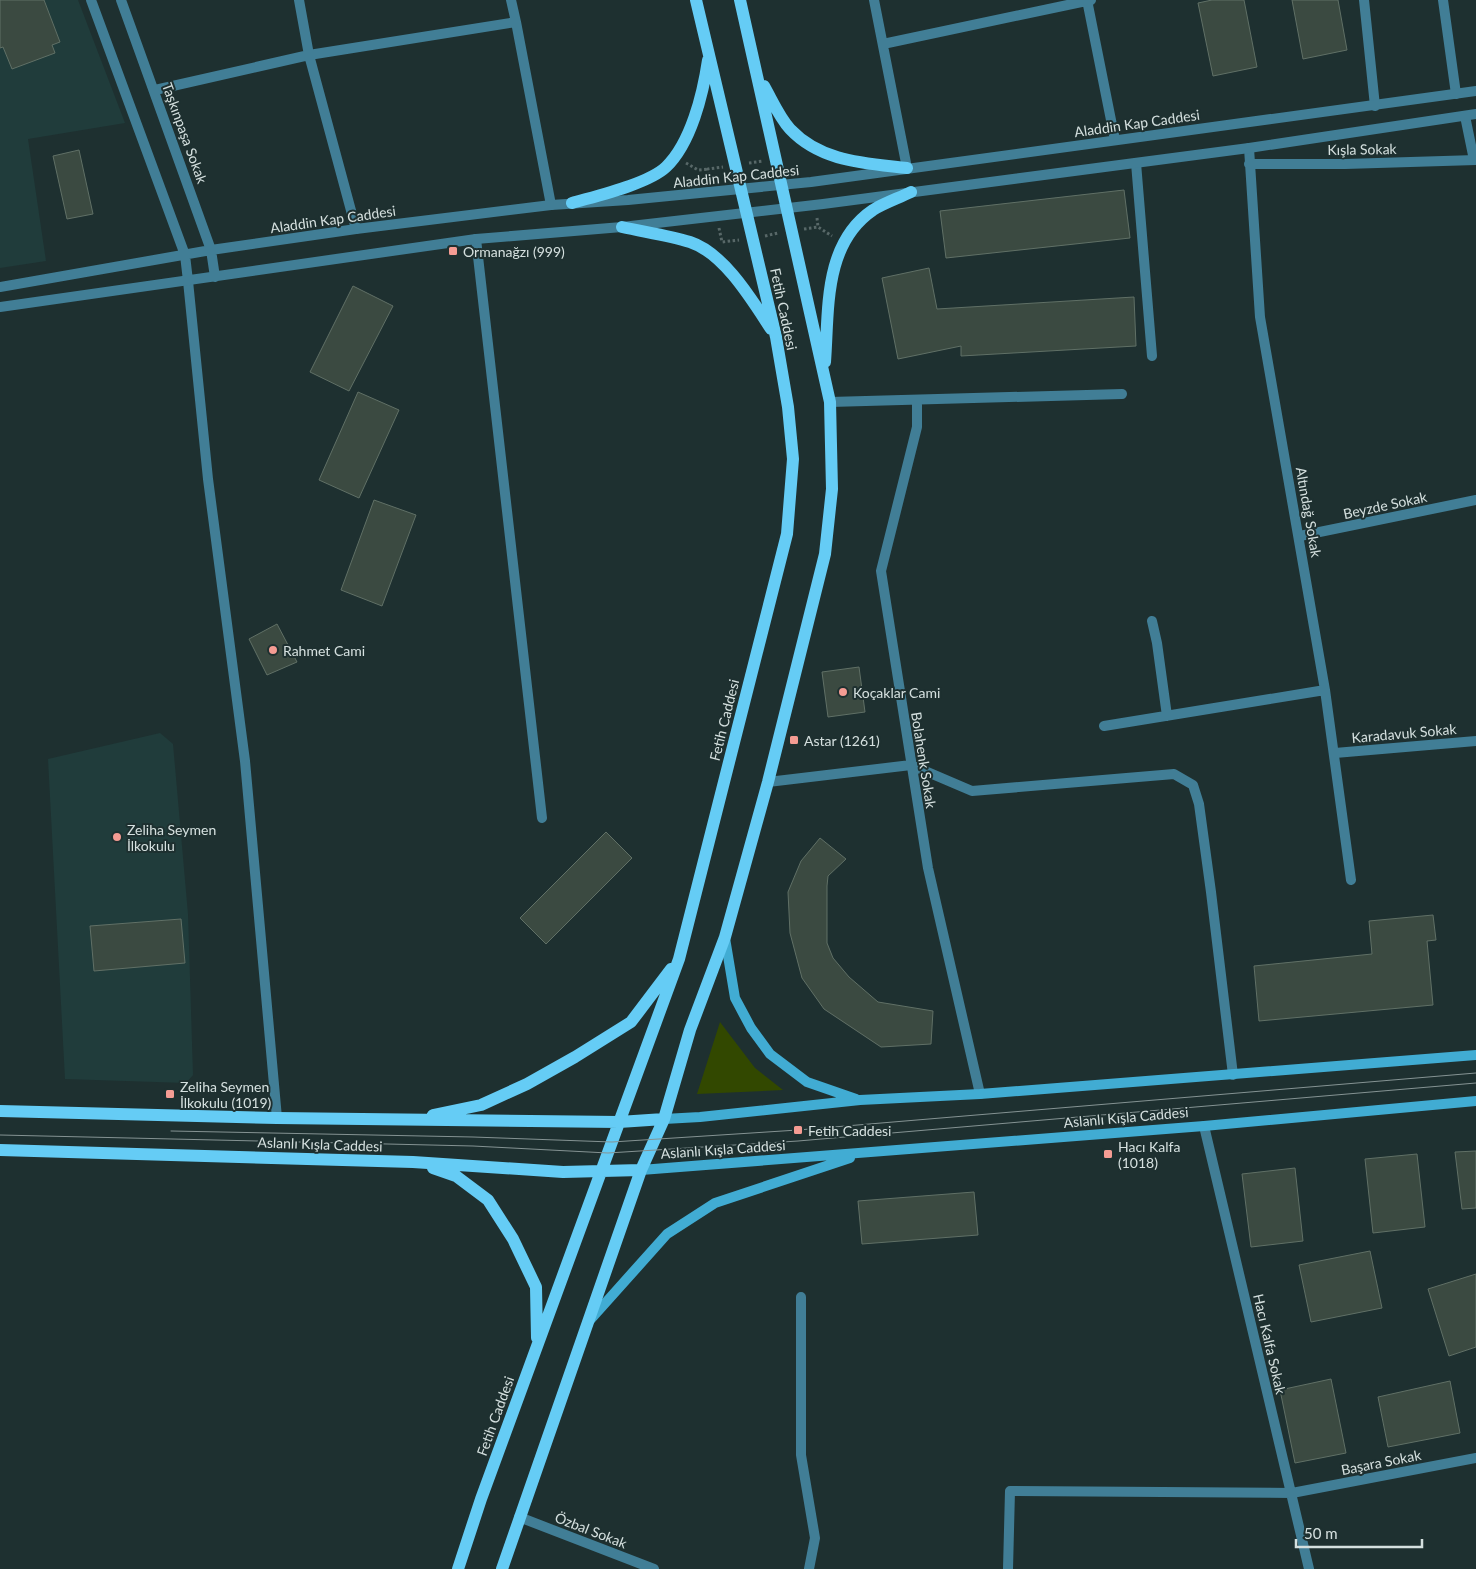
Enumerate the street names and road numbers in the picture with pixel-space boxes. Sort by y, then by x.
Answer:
street label: Taşkınpaşa Sokak [159,80,211,187]
street label: Aladdin Kap Caddesi [1073,106,1201,140]
street label: Kışla Sokak [1327,140,1398,158]
street label: Aladdin Kap Caddesi [672,161,800,191]
street label: Aladdin Kap Caddesi [269,202,397,236]
street label: Fetih Caddesi [767,266,801,352]
street label: Altındağ Sokak [1293,465,1325,559]
street label: Beyzde Sokak [1342,488,1429,522]
street label: Fetih Caddesi [706,677,742,763]
street label: Bolahenk Sokak [908,711,940,810]
street label: Karadavuk Sokak [1351,720,1458,746]
street label: Aslanlı Kışla Caddesi [1063,1103,1189,1131]
street label: Aslanlı Kışla Caddesi [257,1133,383,1155]
street label: Aslanlı Kışla Caddesi [660,1136,786,1162]
street label: Hacı Kalfa Sokak [1250,1292,1290,1397]
street label: Fetih Caddesi [473,1374,517,1458]
street label: Başara Sokak [1340,1446,1423,1478]
street label: Özbal Sokak [553,1508,630,1552]

